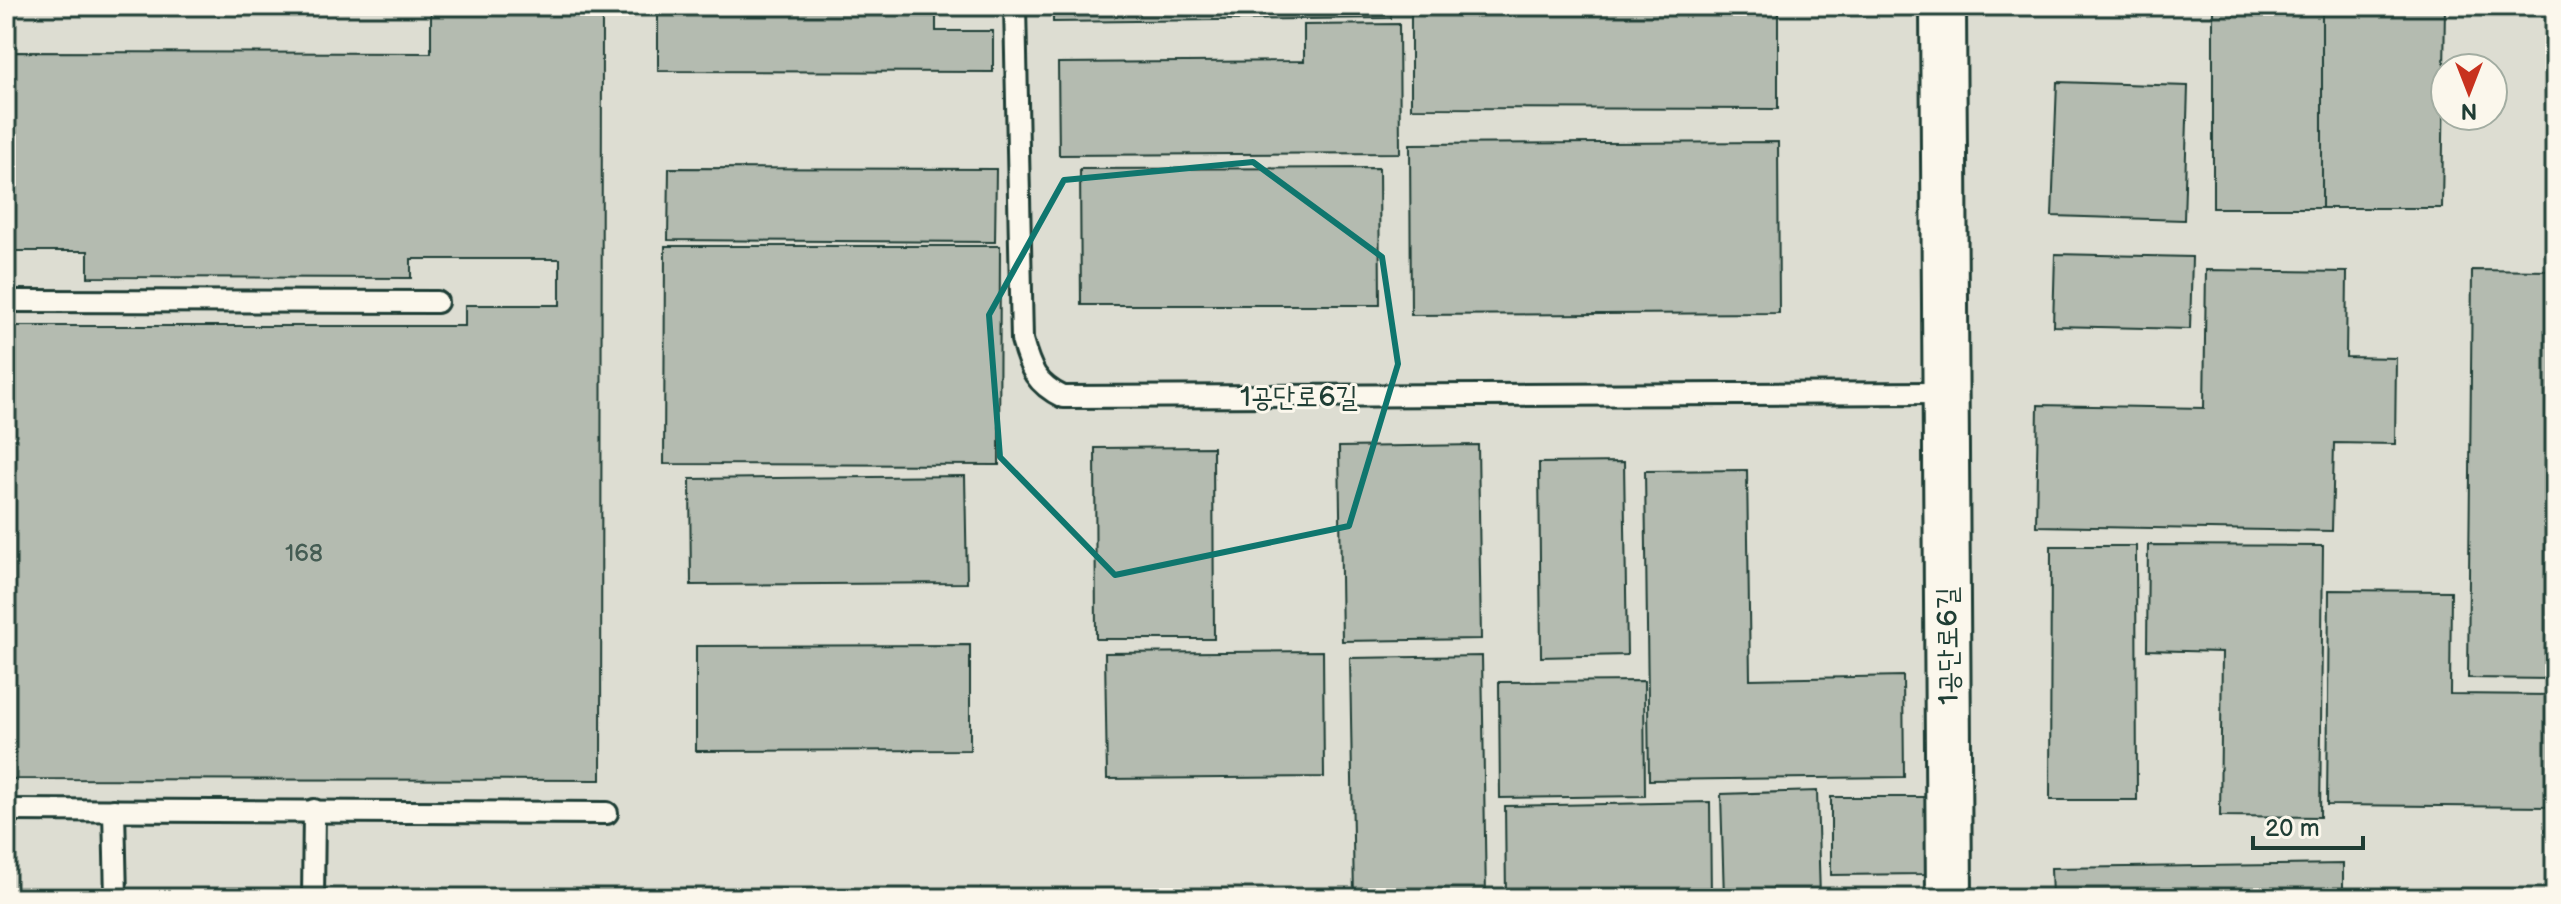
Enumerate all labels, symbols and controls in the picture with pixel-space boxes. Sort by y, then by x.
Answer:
north arrow [2429,52,2509,132]
text: N [2461,97,2477,124]
street label: 1공단로6길 [1240,381,1358,414]
house number: 168 [285,539,323,568]
street label: 1공단로6길 [1931,587,1966,705]
scale bar [2253,800,2363,850]
text: 20 m [2265,814,2320,843]

